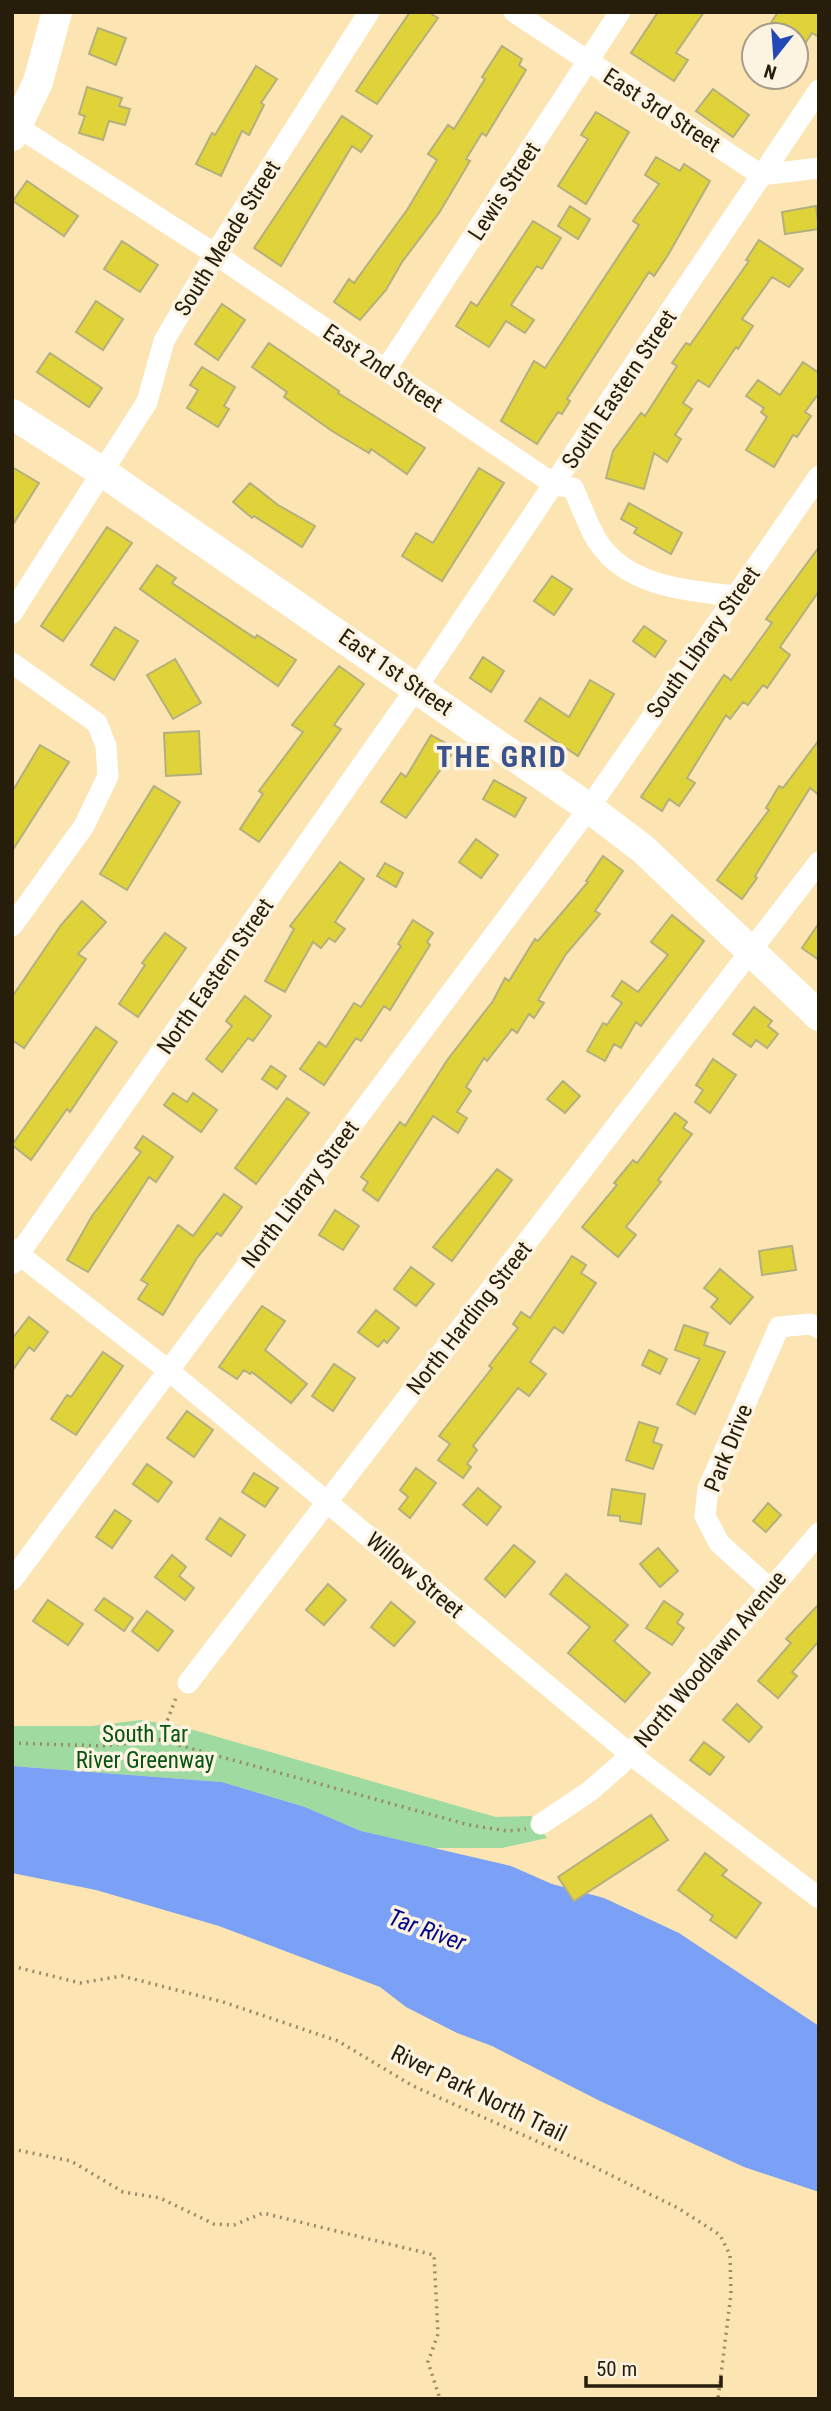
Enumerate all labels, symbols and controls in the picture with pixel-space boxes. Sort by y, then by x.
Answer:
north arrow [740,21,810,91]
text: N [761,59,779,84]
street label: East 3rd Street [598,63,725,158]
street label: Lewis Street [463,137,546,245]
street label: South Meade Street [169,155,286,321]
street label: South Eastern Street [556,305,683,474]
street label: East 2nd Street [318,319,448,418]
street label: South Library Street [641,561,766,723]
street label: East 1st Street [334,623,458,722]
district label: THE GRID [436,739,568,774]
street label: North Eastern Street [151,893,279,1060]
street label: North Library Street [236,1115,365,1273]
street label: North Harding Street [401,1236,538,1400]
street label: Park Drive [699,1400,758,1496]
street label: Willow Street [360,1527,469,1624]
street label: North Woodlawn Avenue [629,1566,792,1753]
park label: South Tar River Greenway [76,1721,215,1774]
water label: Tar River [385,1903,470,1957]
street label: River Park North Trail [387,2039,571,2148]
scale bar [586,2344,721,2388]
text: 50 m [596,2357,637,2381]

